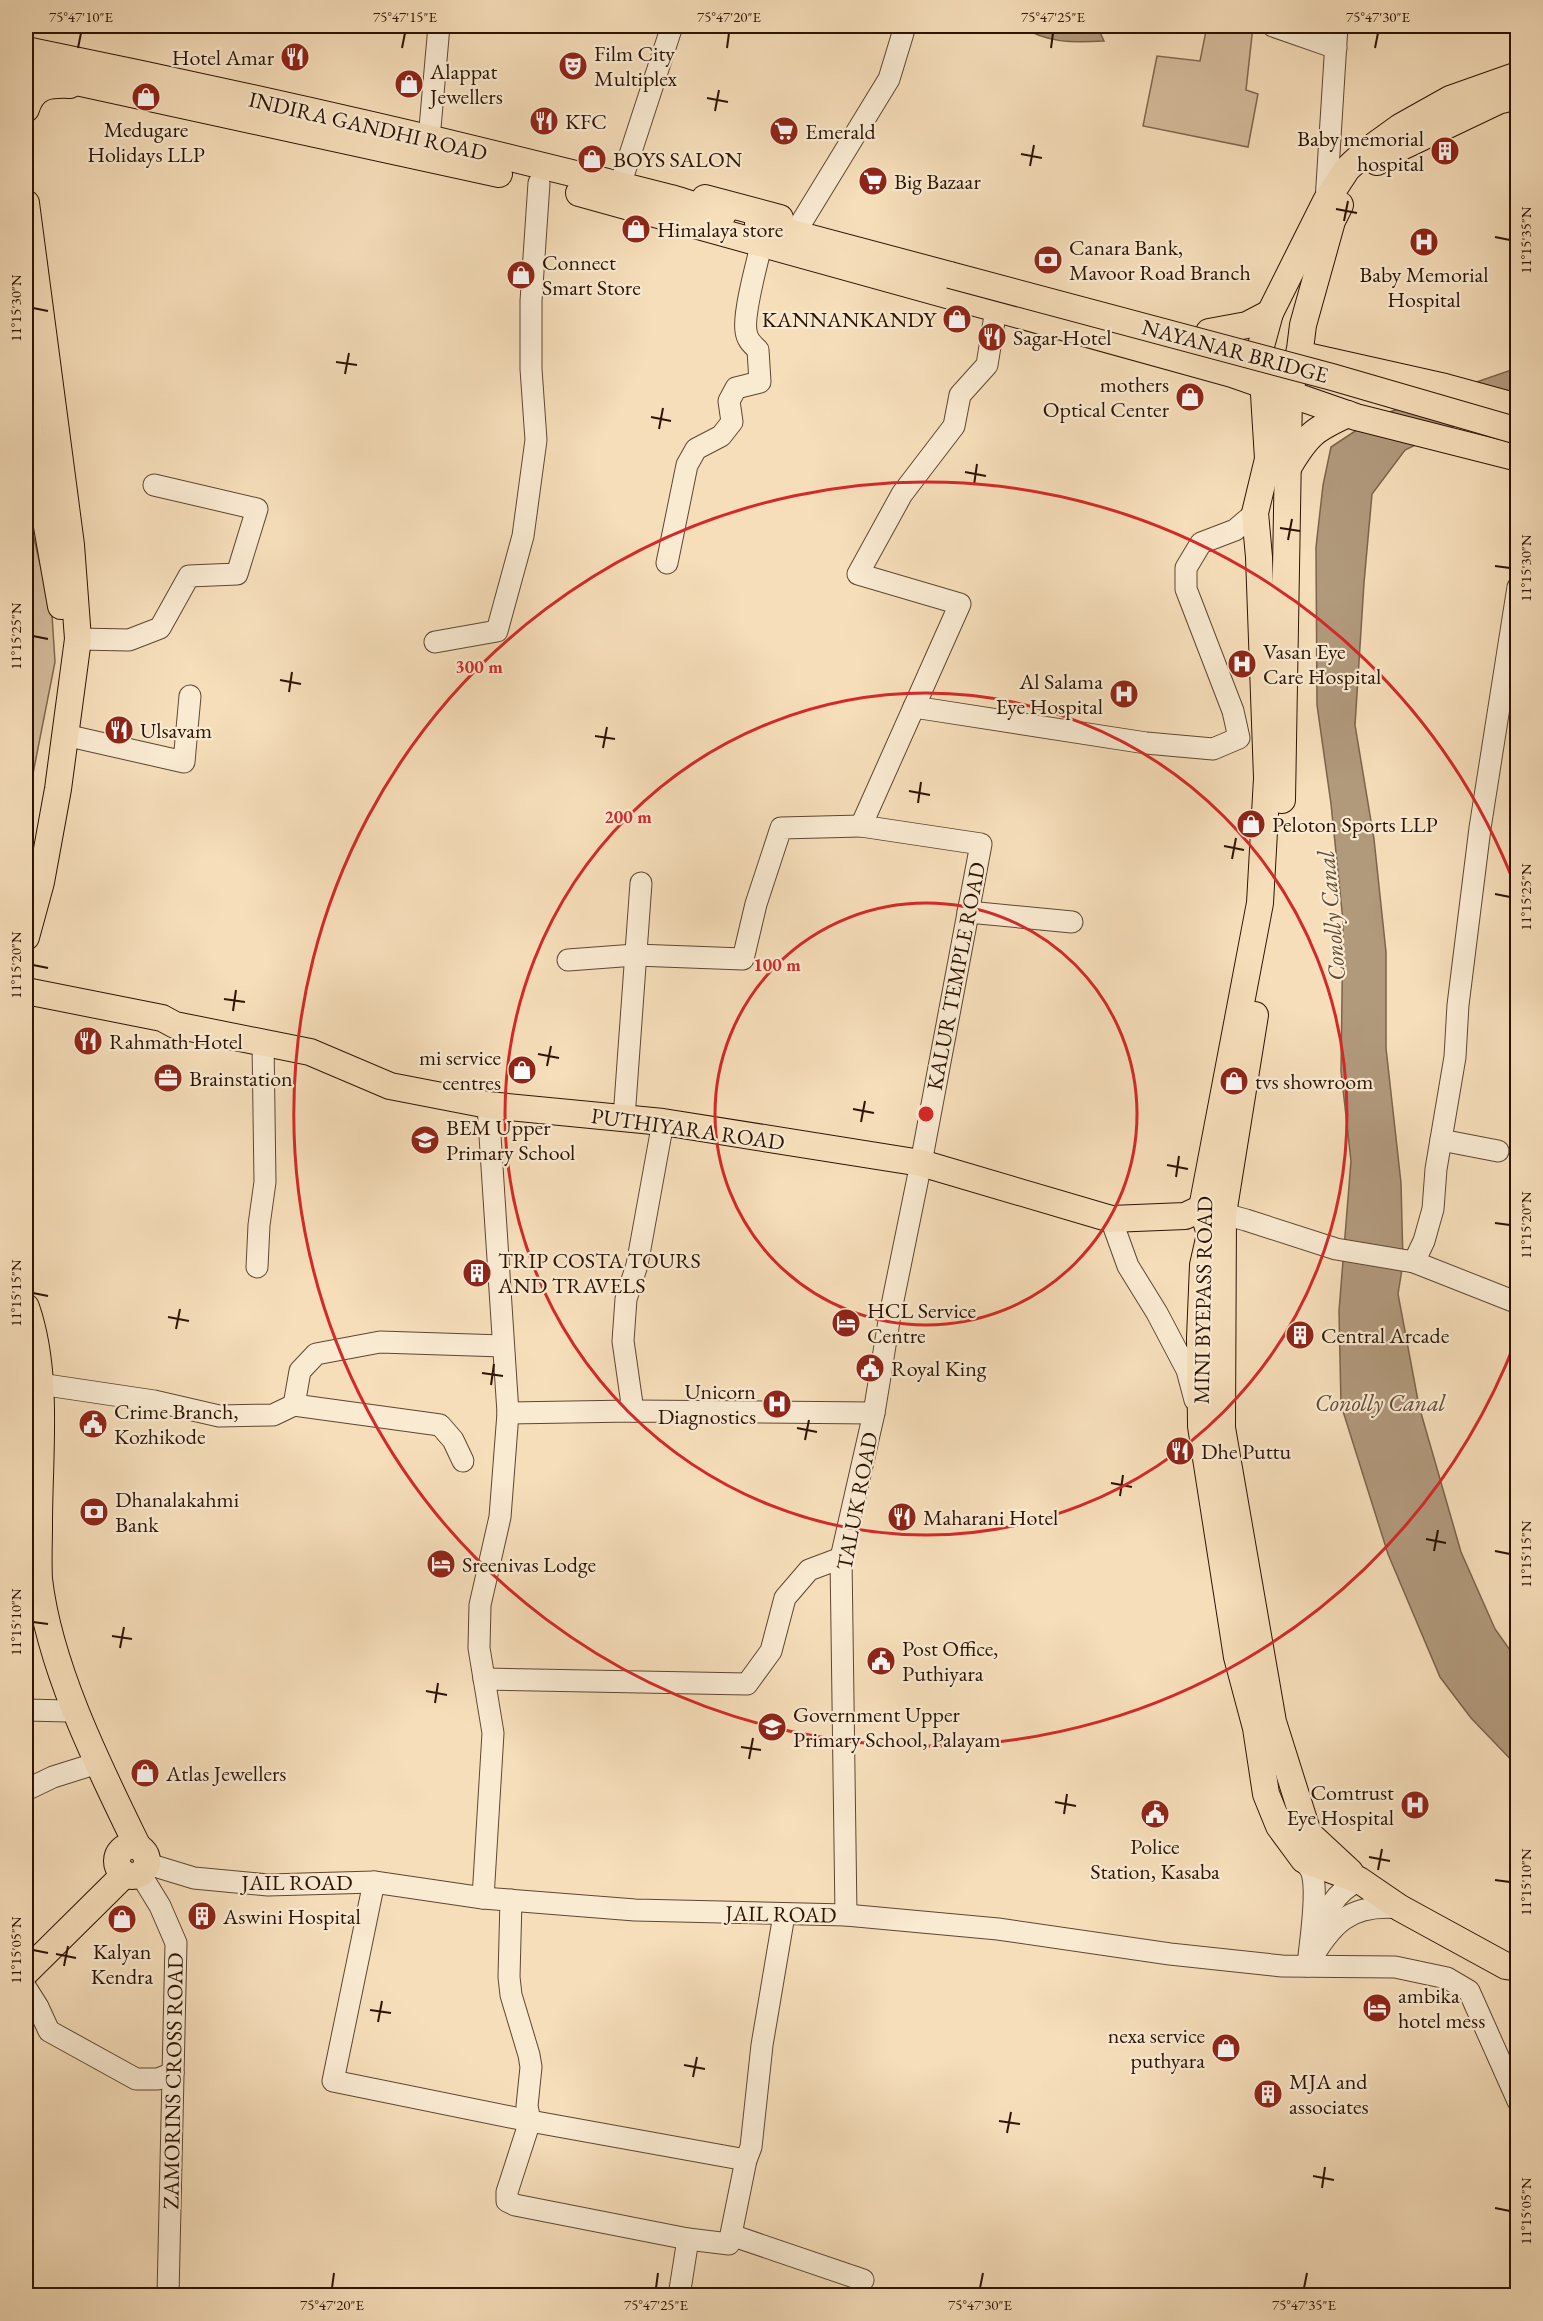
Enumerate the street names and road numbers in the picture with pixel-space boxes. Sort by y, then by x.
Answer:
street label: INDIRA GANDHI ROAD [246,84,490,168]
street label: NAYANAR BRIDGE [1139,312,1331,390]
street label: KALUR TEMPLE ROAD [920,859,992,1093]
street label: PUTHIYARA ROAD [589,1101,787,1157]
street label: MINI BYEPASS ROAD [1187,1196,1219,1404]
street label: TALUK ROAD [829,1429,885,1573]
street label: JAIL ROAD [239,1868,353,1897]
street label: JAIL ROAD [723,1898,837,1929]
street label: ZAMORINS CROSS ROAD [156,1952,190,2210]

